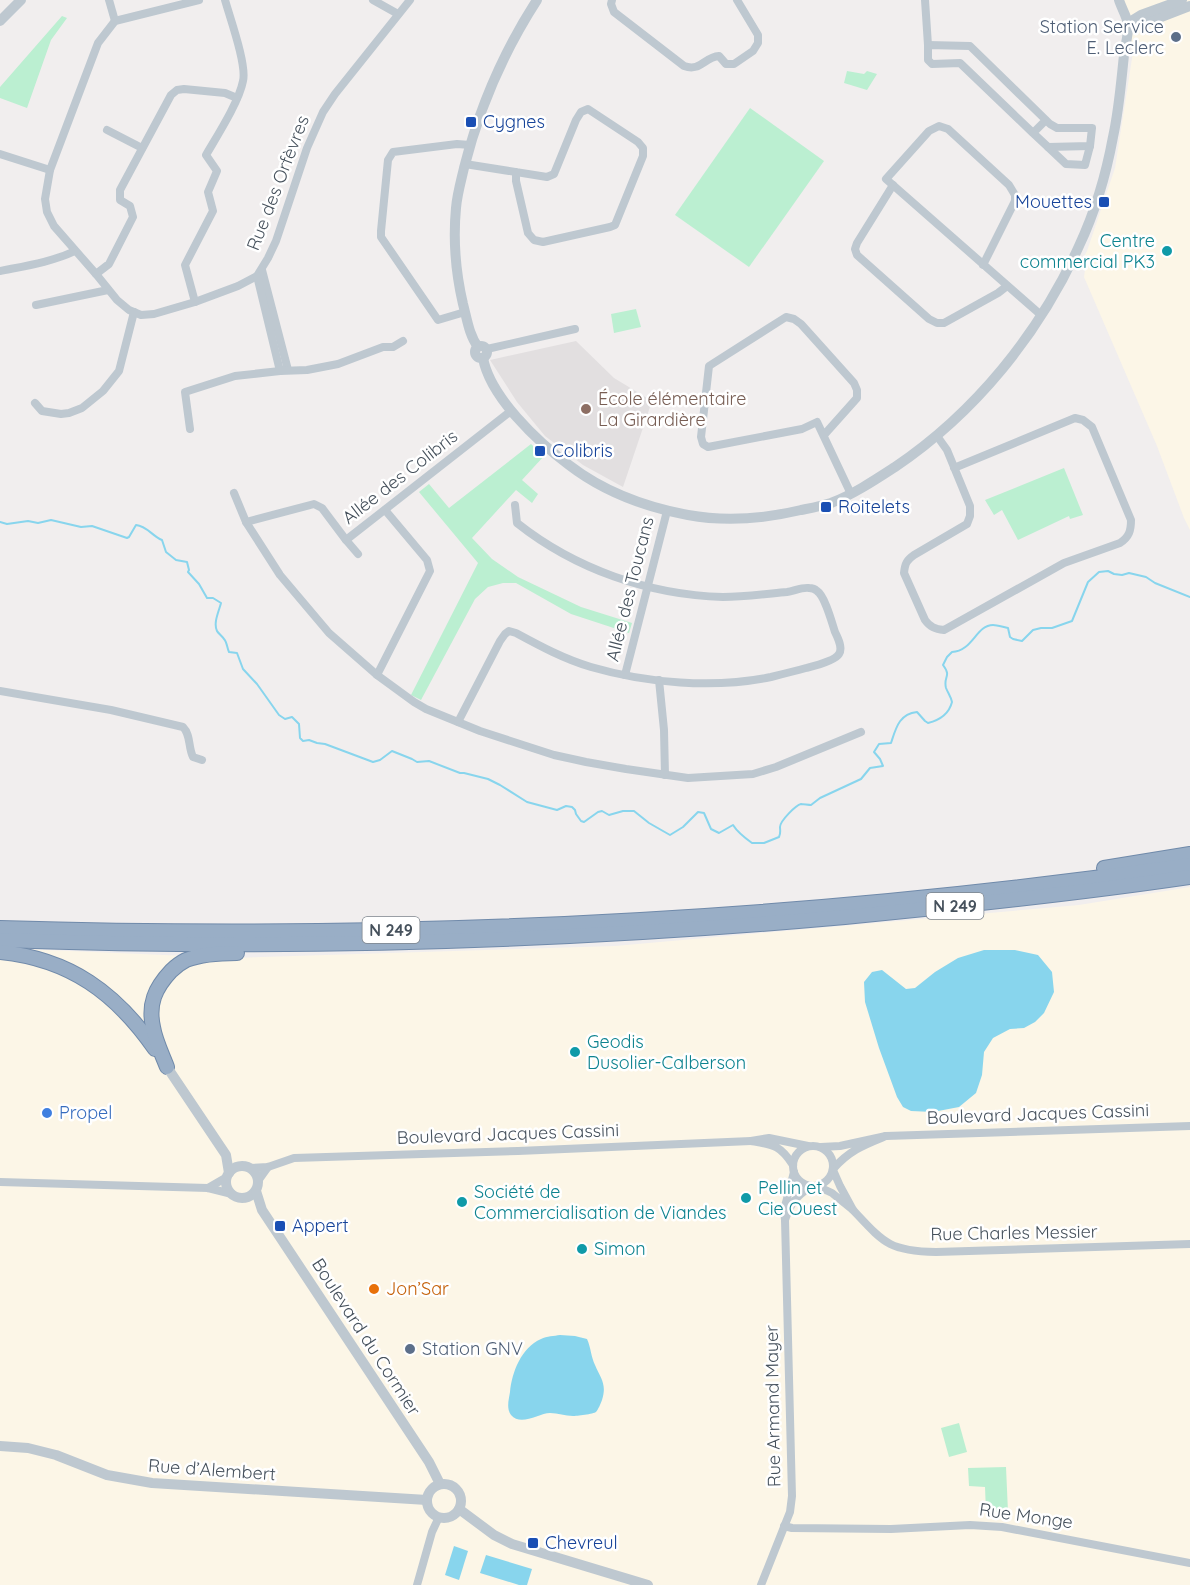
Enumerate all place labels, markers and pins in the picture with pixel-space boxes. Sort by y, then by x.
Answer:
place label: Station Service E. Leclerc [1040,15,1164,59]
marker: Station Service E. Leclerc [1169,30,1183,44]
place label: Cygnes [483,110,545,133]
marker: Cygnes [464,115,478,129]
place label: Mouettes [1015,190,1092,213]
marker: Mouettes [1097,195,1111,209]
place label: Centre commercial PK3 [1020,229,1155,273]
marker: Centre commercial PK3 [1160,244,1174,258]
place label: École élémentaire La Girardière [598,387,746,431]
marker: École élémentaire La Girardière [579,402,593,416]
place label: Colibris [552,439,613,462]
marker: Colibris [533,444,547,458]
place label: Roitelets [838,495,910,518]
marker: Roitelets [819,500,833,514]
place label: Geodis Dusolier-Calberson [587,1030,746,1074]
marker: Geodis Dusolier-Calberson [568,1045,582,1059]
place label: Propel [59,1101,112,1124]
marker: Propel [40,1106,54,1120]
place label: Pellin et Cie Ouest [758,1176,837,1220]
place label: Société de Commercialisation de Viandes [474,1180,727,1224]
marker: Pellin et Cie Ouest [739,1191,753,1205]
marker: Société de Commercialisation de Viandes [455,1195,469,1209]
place label: Appert [292,1214,349,1237]
marker: Appert [273,1219,287,1233]
place label: Simon [594,1237,646,1260]
marker: Simon [575,1242,589,1256]
place label: Jon’Sar [386,1277,449,1300]
marker: Jon’Sar [367,1282,381,1296]
place label: Station GNV [422,1337,523,1360]
marker: Station GNV [403,1342,417,1356]
place label: Chevreul [545,1531,618,1554]
marker: Chevreul [526,1536,540,1550]

